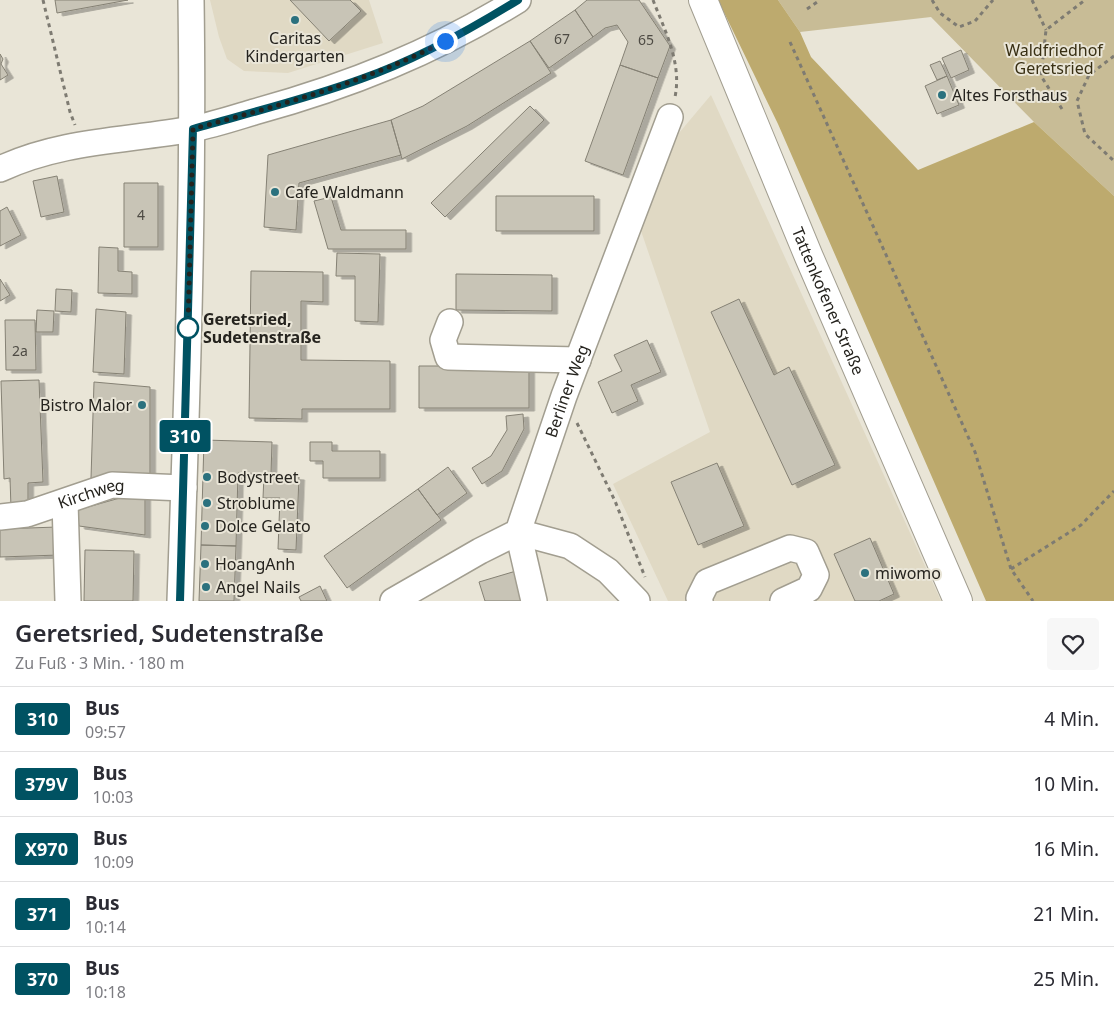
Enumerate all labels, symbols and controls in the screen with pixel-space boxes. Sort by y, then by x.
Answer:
marker: Caritas Kindergarten [289,14,301,26]
place label: Caritas Kindergarten [245,27,345,67]
your location [433,29,458,54]
house number: 67 [554,29,570,48]
house number: 65 [638,30,654,49]
park label: Waldfriedhof Geretsried [1005,39,1104,79]
place label: Altes Forsthaus [952,84,1067,106]
marker: Altes Forsthaus [936,89,948,101]
place label: Cafe Waldmann [285,181,404,203]
marker: Cafe Waldmann [269,186,281,198]
house number: 4 [137,205,145,224]
street label: Tattenkofener Straße [787,224,870,378]
place label: Geretsried, Sudetenstraße [203,308,321,348]
marker: Geretsried, Sudetenstraße [177,317,199,339]
house number: 2a [12,341,28,360]
street label: Berliner Weg [540,341,594,440]
place label: Bistro Malor [40,394,132,416]
marker: Bistro Malor [136,399,148,411]
line badge: 310 [156,420,214,452]
text: 310 [170,424,200,448]
place label: Bodystreet [217,466,299,488]
marker: Bodystreet [201,471,213,483]
street label: Kirchweg [55,474,125,514]
place label: Stroblume [217,492,295,514]
marker: Stroblume [201,497,213,509]
place label: Dolce Gelato [215,515,311,537]
marker: Dolce Gelato [199,520,211,532]
place label: HoangAnh [215,553,295,575]
marker: HoangAnh [199,558,211,570]
place label: miwomo [875,562,941,584]
marker: miwomo [859,567,871,579]
place label: Angel Nails [216,576,300,598]
marker: Angel Nails [200,581,212,593]
text: Geretsried, Sudetenstraße [15,616,324,649]
button: heart [1047,618,1099,670]
text: Zu Fuß · 3 Min. · 180 m [15,652,184,674]
text: Bus [85,695,120,721]
text: 4 Min. [1044,706,1099,732]
text: 310 [27,707,58,731]
text: 09:57 [85,721,126,743]
text: Bus [93,760,127,786]
text: 10 Min. [1033,771,1099,797]
text: 379V [25,772,68,796]
text: 10:03 [93,786,134,808]
text: Bus [93,825,127,851]
text: 16 Min. [1033,836,1099,862]
text: X970 [25,837,68,861]
text: 10:09 [93,851,134,873]
text: Bus [85,890,120,916]
text: 21 Min. [1033,901,1099,927]
text: 371 [27,902,58,926]
text: 10:14 [85,916,126,938]
text: Bus [85,955,120,981]
text: 25 Min. [1033,966,1099,992]
text: 370 [27,967,58,991]
text: 10:18 [85,981,126,1003]

